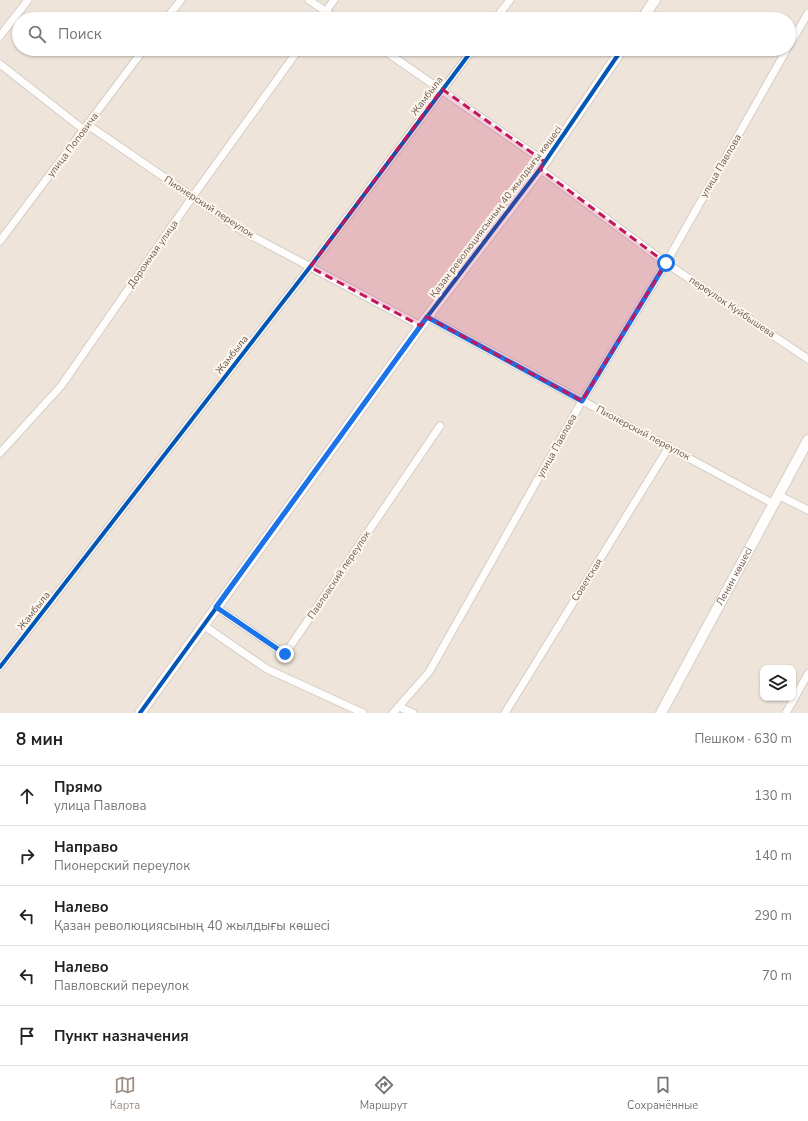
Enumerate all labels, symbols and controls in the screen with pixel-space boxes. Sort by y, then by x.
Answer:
search box [12,12,796,56]
icon: search [26,23,48,45]
text: Поиск [58,24,102,44]
street label: Жамбыла [408,74,446,118]
street label: улица Поповича [44,110,102,180]
street label: Қазан революциясының 40 жылдығы көшесі [427,123,565,301]
street label: улица Павлова [697,132,745,200]
street label: Пионерский переулок [161,173,257,242]
street label: Дорожная улица [124,217,182,291]
route start [657,254,675,272]
street label: переулок Куйбышева [686,273,778,341]
street label: Жамбыла [212,333,252,377]
street label: Пионерский переулок [594,402,693,464]
street label: улица Павлова [534,411,580,481]
street label: Павловский переулок [304,528,374,622]
street label: Ленин көшесі [713,545,756,608]
street label: Советская [568,556,606,604]
street label: Жамбыла [14,589,54,633]
route end [276,645,294,663]
map controls [760,665,796,701]
button: layers [760,665,796,701]
text: 8 мин [16,728,63,751]
text: Пешком · 630 m [694,730,792,748]
text: Прямо [54,777,102,797]
icon: ahead [16,785,38,807]
text: 130 m [754,787,792,805]
text: улица Павлова [54,797,146,815]
text: Направо [54,837,118,857]
icon: right [16,845,38,867]
text: 140 m [754,847,792,865]
text: Пионерский переулок [54,857,190,875]
text: Налево [54,897,109,917]
icon: left [16,905,38,927]
text: 290 m [754,907,792,925]
text: Қазан революциясының 40 жылдығы көшесі [54,917,330,935]
text: Налево [54,957,109,977]
icon: left [16,965,38,987]
text: 70 m [762,967,792,985]
text: Павловский переулок [54,977,189,995]
icon: arrive [16,1025,38,1047]
text: Пункт назначения [54,1026,189,1046]
tab: Карта [110,1074,140,1113]
tab: Маршрут [360,1074,408,1113]
tab: Сохранённые [627,1074,698,1113]

